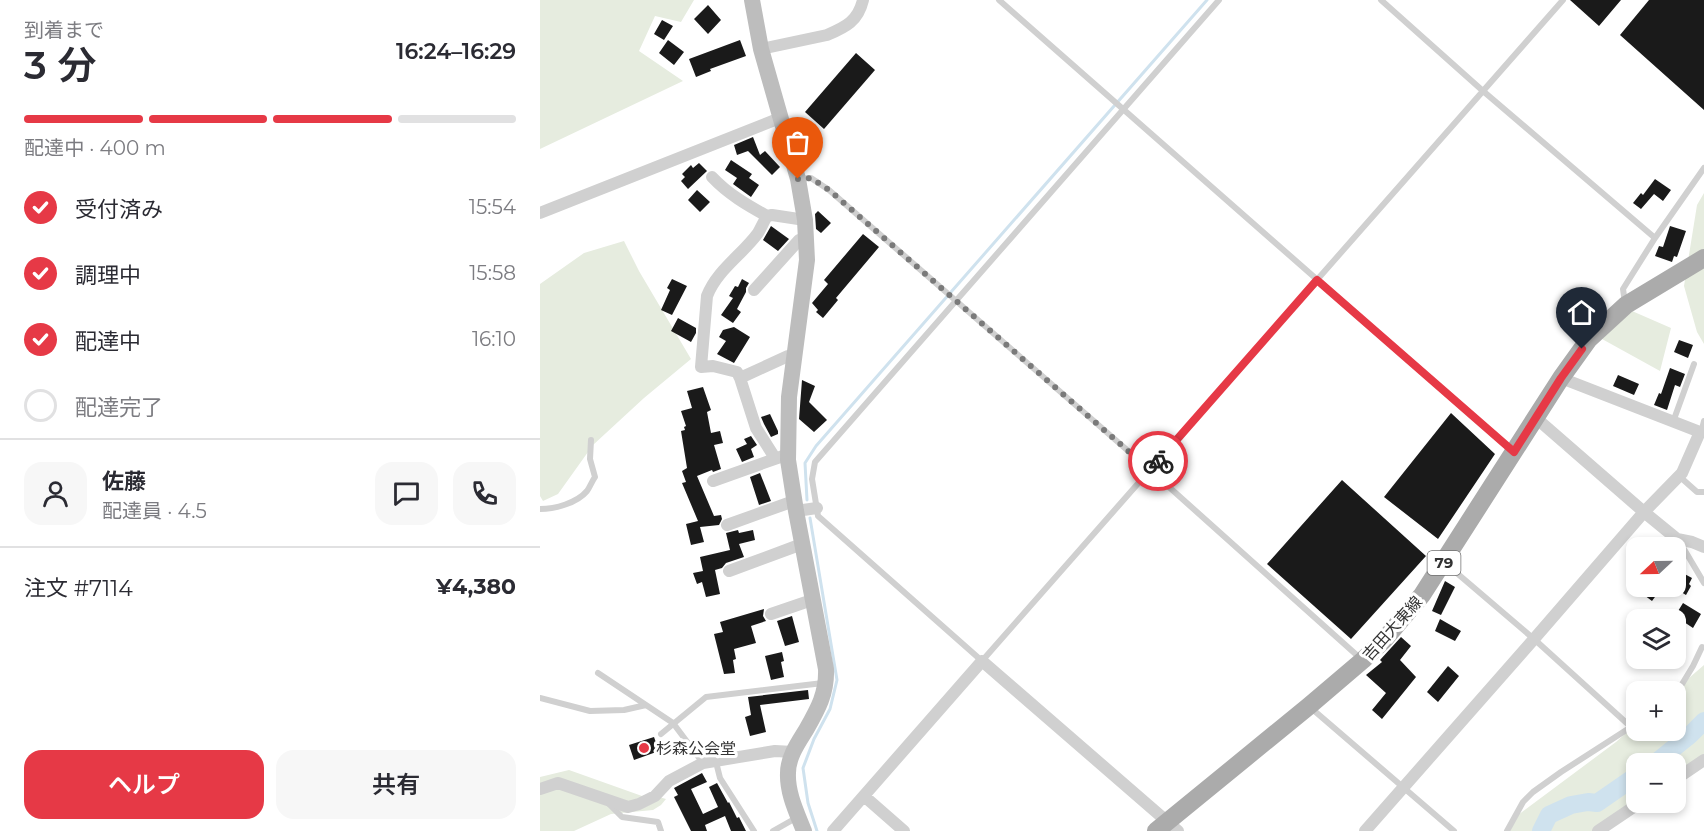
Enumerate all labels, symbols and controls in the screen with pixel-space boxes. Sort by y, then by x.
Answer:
text: 到着まで [24,18,104,42]
text: 16:24–16:29 [396,38,516,65]
text: 3 分 [24,41,96,89]
pin [772,117,823,179]
icon: bag [781,126,814,159]
text: 配達中 · 400 m [24,136,166,160]
icon: check [24,191,57,224]
text: 15:54 [469,195,516,219]
text: 受付済み [75,196,163,223]
icon: check [24,257,57,290]
text: 15:58 [469,261,516,285]
text: 調理中 [75,262,141,289]
pin [1556,287,1607,349]
icon: home [1565,296,1598,329]
icon: check [24,323,57,356]
text: 16:10 [472,327,516,351]
text: 配達中 [75,328,141,355]
text: 配達完了 [75,394,163,421]
courier [1128,431,1188,491]
icon: bike [1142,445,1175,478]
button: person [24,462,87,525]
button: chat [375,462,438,525]
button: phone [453,462,516,525]
text: 佐藤 [102,468,146,495]
text: 配達員 · 4.5 [102,499,207,523]
north arrow [1626,537,1686,597]
map controls [1626,537,1686,813]
road number: 79 [1428,551,1460,575]
text: ¥4,380 [436,573,516,600]
text: 注文 #7114 [24,575,133,602]
street label: 吉田大東線 [1359,592,1426,664]
button: layers [1626,609,1686,669]
button: + [1626,681,1686,741]
place label: 杉森公会堂 [656,739,736,758]
marker: 杉森公会堂 [637,741,651,755]
button: ヘルプ [24,750,264,819]
button: 共有 [276,750,516,819]
button: − [1626,753,1686,813]

